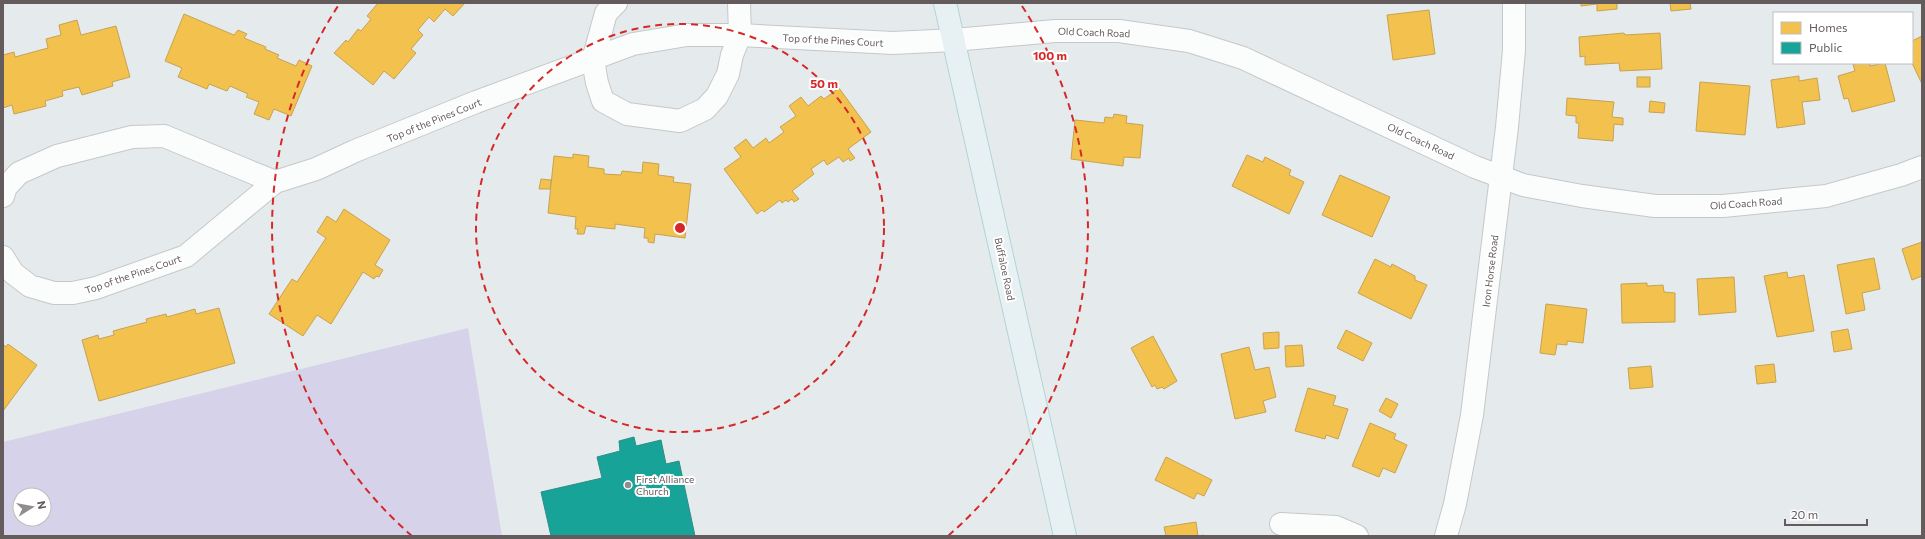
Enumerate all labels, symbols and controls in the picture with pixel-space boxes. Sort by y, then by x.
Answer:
legend [1773,12,1913,64]
text: Homes [1809,20,1847,34]
street label: Old Coach Road [1058,25,1131,39]
street label: Top of the Pines Court [782,31,884,49]
text: Public [1809,40,1842,54]
text: 100 m [1033,48,1067,62]
text: 50 m [810,76,838,90]
street label: Top of the Pines Court [385,96,483,144]
street label: Old Coach Road [1386,120,1457,162]
street label: Old Coach Road [1709,194,1783,212]
centre of rings [673,221,687,235]
street label: Iron Horse Road [1480,234,1500,308]
street label: Buffaloe Road [992,236,1018,302]
street label: Top of the Pines Court [83,252,183,296]
place label: First Alliance Church [636,473,694,497]
marker: First Alliance Church [623,480,633,490]
north arrow [12,487,52,527]
text: N [35,500,49,510]
scale bar [1785,501,1867,527]
text: 20 m [1791,507,1818,521]

